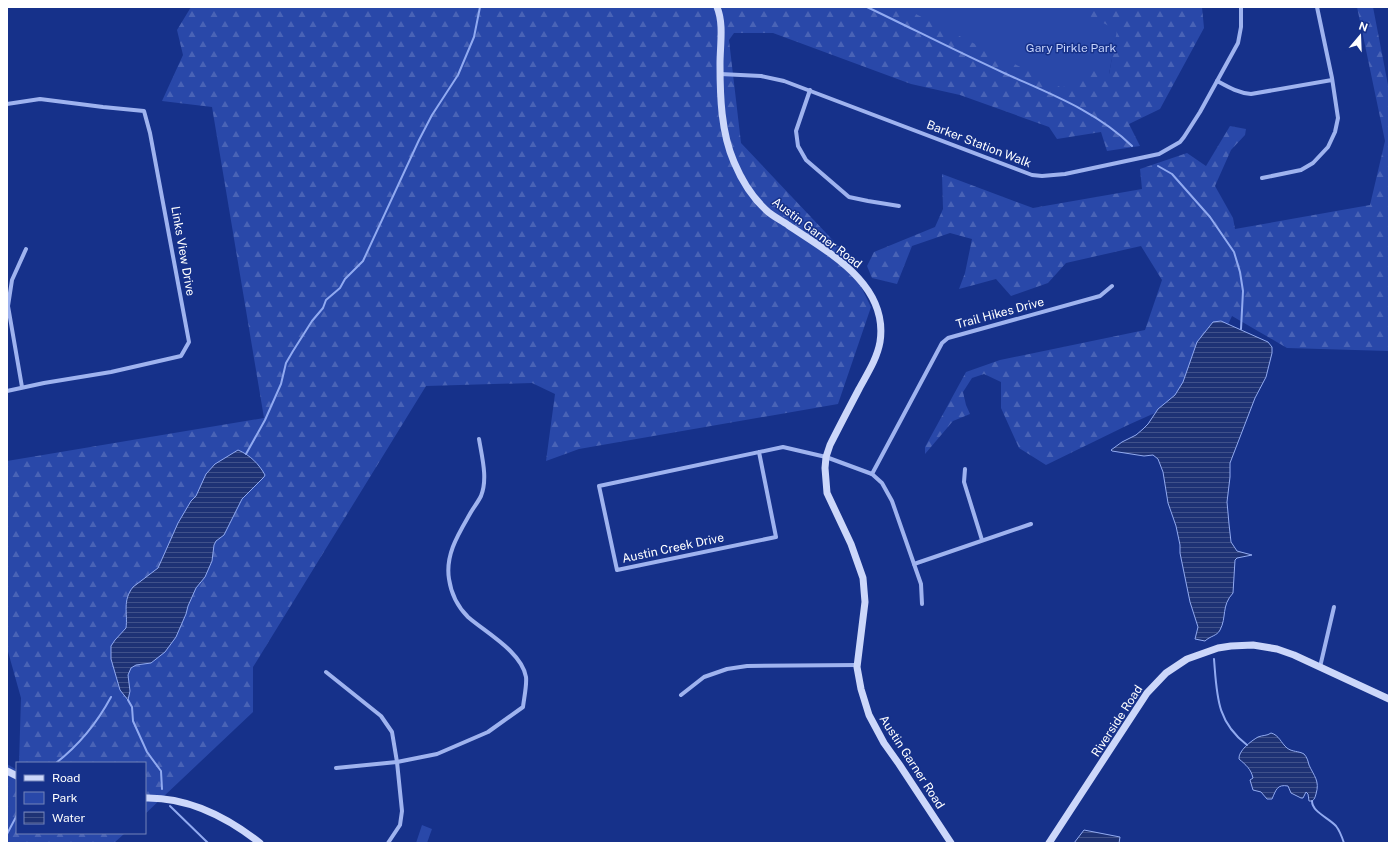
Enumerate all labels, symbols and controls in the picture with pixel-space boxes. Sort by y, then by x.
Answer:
north arrow [1340,16,1380,56]
text: N [1357,19,1369,34]
park label: Gary Pirkle Park [1026,41,1116,55]
street label: Barker Station Walk [925,118,1034,170]
street label: Austin Garner Road [769,195,865,271]
street label: Links View Drive [168,205,198,297]
street label: Trail Hikes Drive [954,294,1046,331]
street label: Austin Creek Drive [621,530,725,566]
street label: Riverside Road [1089,683,1145,759]
street label: Austin Garner Road [877,713,947,811]
legend [16,762,146,834]
text: Road [52,771,80,785]
text: Park [52,791,78,805]
text: Water [52,811,86,825]

